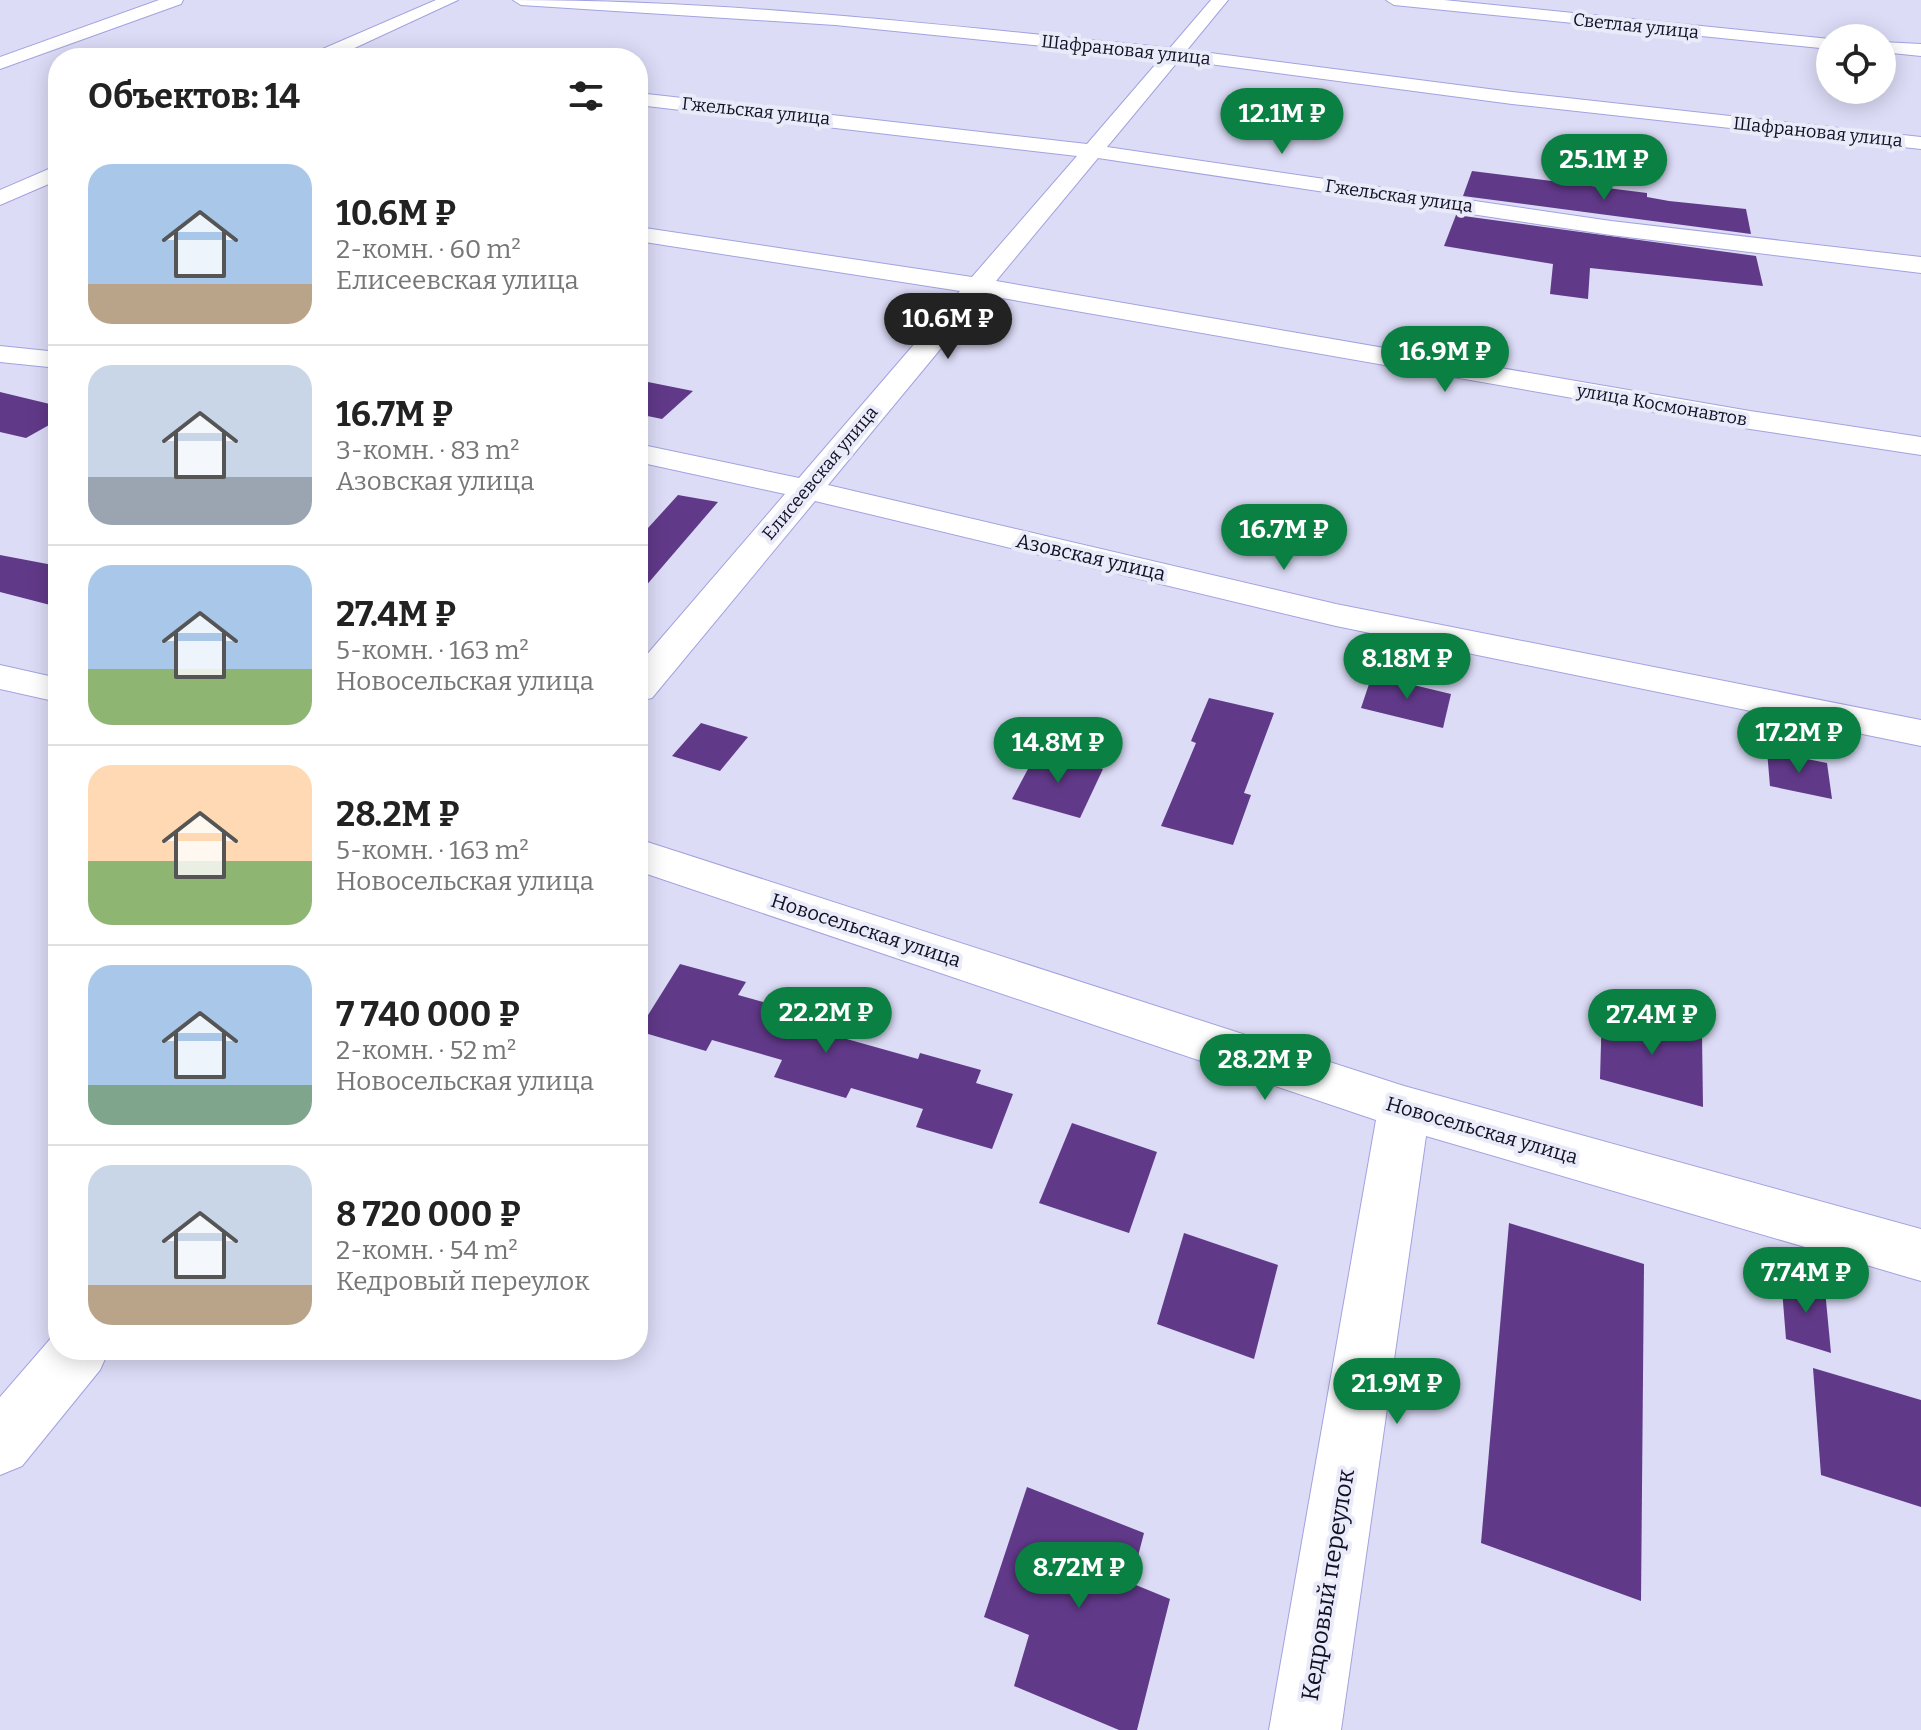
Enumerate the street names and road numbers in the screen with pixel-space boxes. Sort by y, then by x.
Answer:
street label: Светлая улица [1572,8,1700,44]
street label: Шафрановая улица [1040,30,1212,70]
street label: Гжельская улица [681,92,831,130]
street label: Шафрановая улица [1732,112,1904,152]
street label: Гжельская улица [1324,175,1474,217]
street label: улица Космонавтов [1574,379,1749,431]
street label: Елисеевская улица [758,401,883,544]
street label: Азовская улица [1014,528,1168,586]
street label: Новосельская улица [768,888,964,972]
street label: Новосельская улица [1383,1091,1581,1169]
street label: Кедровый переулок [1296,1467,1360,1703]

